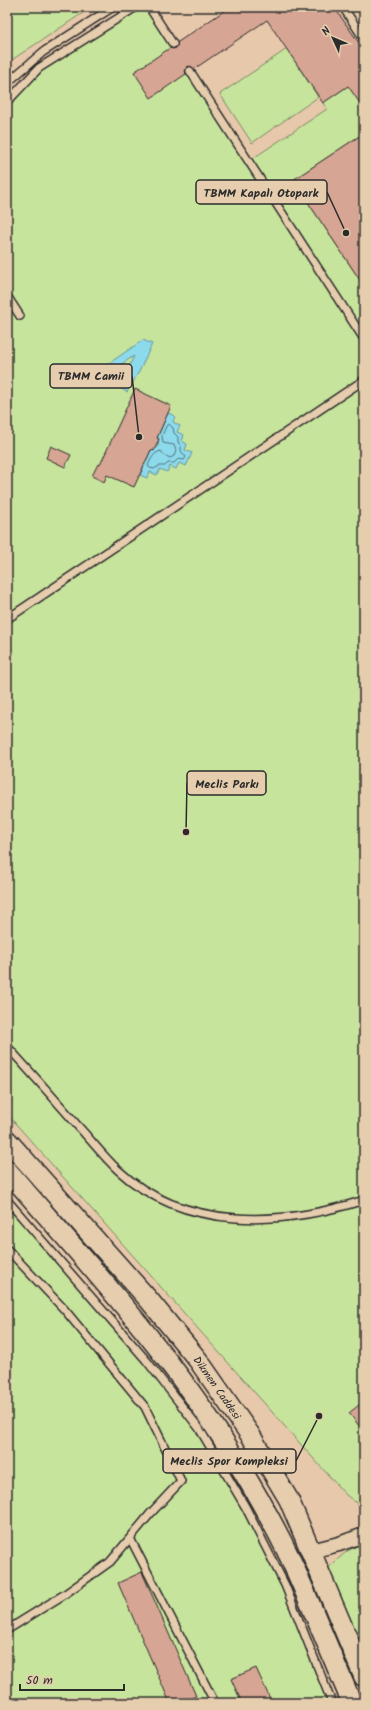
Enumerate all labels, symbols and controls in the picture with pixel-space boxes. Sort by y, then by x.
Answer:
north arrow [313,18,353,58]
text: N [318,23,335,41]
callout: TBMM Kapalı Otopark [196,180,327,204]
text: TBMM Kapalı Otopark [204,184,319,203]
callout: TBMM Camii [50,364,132,388]
text: TBMM Camii [58,367,125,386]
callout: Meclis Parkı [187,771,266,795]
text: Meclis Parkı [195,775,259,794]
street label: Dikmen Caddesi [188,1353,245,1424]
callout: Meclis Spor Kompleksi [163,1449,296,1473]
text: Meclis Spor Kompleksi [170,1452,289,1471]
scale bar [20,1666,124,1692]
text: 50 m [26,1671,53,1690]

